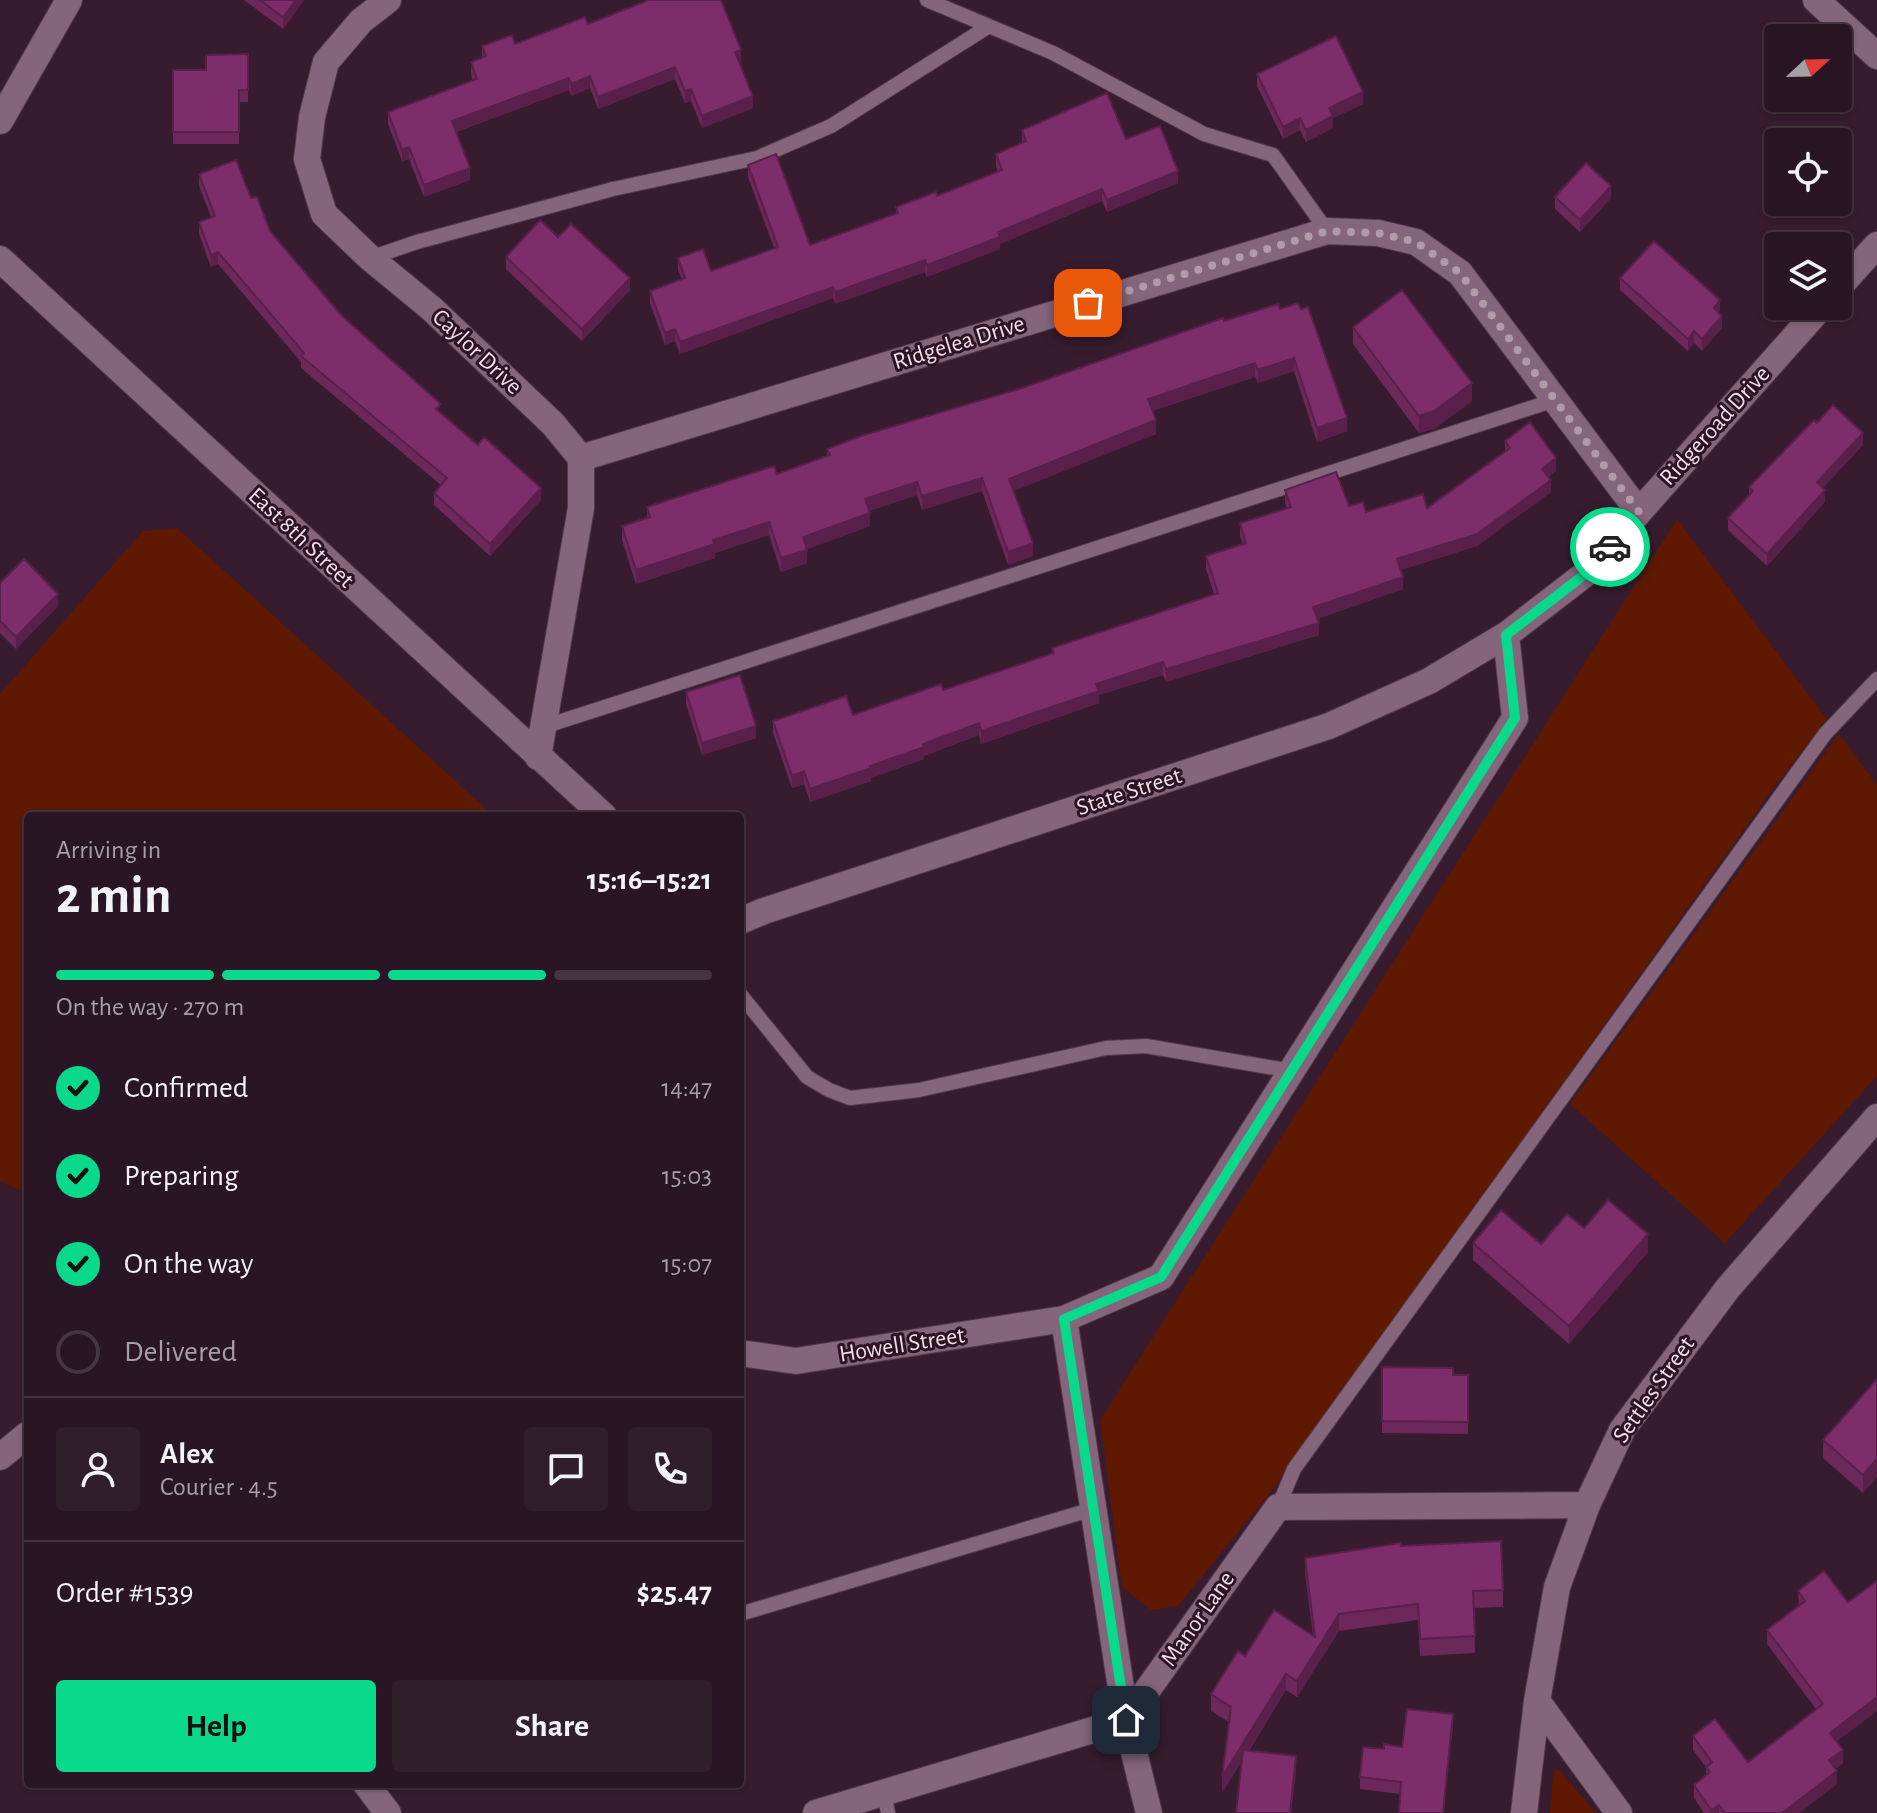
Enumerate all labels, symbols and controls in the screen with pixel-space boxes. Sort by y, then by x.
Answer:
north arrow [1764,24,1852,112]
map controls [1764,24,1852,320]
button: locate [1764,128,1852,216]
button: layers [1764,232,1852,320]
pin [1054,269,1122,337]
icon: bag [1066,281,1110,325]
street label: Caylor Drive [428,305,526,399]
street label: Ridgelea Drive [890,312,1028,374]
street label: Ridgeroad Drive [1655,362,1775,490]
street label: East 8th Street [244,483,359,593]
courier [1570,507,1650,587]
icon: car [1588,525,1632,569]
street label: State Street [1073,764,1185,820]
text: Arriving in [56,837,161,863]
text: 15:16–15:21 [587,865,712,895]
text: 2 min [56,870,171,922]
text: On the way · 270 m [56,994,244,1020]
icon: check [56,1066,100,1110]
text: Confirmed [124,1073,248,1103]
text: 14:47 [661,1075,712,1101]
icon: check [56,1154,100,1198]
text: Preparing [124,1161,239,1191]
text: 15:03 [662,1163,712,1189]
icon: check [56,1242,100,1286]
text: On the way [124,1249,253,1279]
text: 15:07 [662,1251,712,1277]
street label: Howell Street [838,1323,967,1367]
street label: Settles Street [1609,1332,1699,1447]
text: Delivered [124,1337,237,1367]
button: person [56,1427,140,1511]
button: chat [524,1427,608,1511]
button: phone [628,1427,712,1511]
text: Alex [160,1439,214,1469]
text: Courier · 4.5 [160,1474,278,1500]
street label: Manor Lane [1157,1567,1239,1671]
text: Order #1539 [56,1578,194,1608]
text: $25.47 [636,1578,712,1608]
button: Help [56,1680,376,1772]
button: Share [392,1680,712,1772]
pin [1092,1686,1160,1754]
icon: home [1104,1698,1148,1742]

